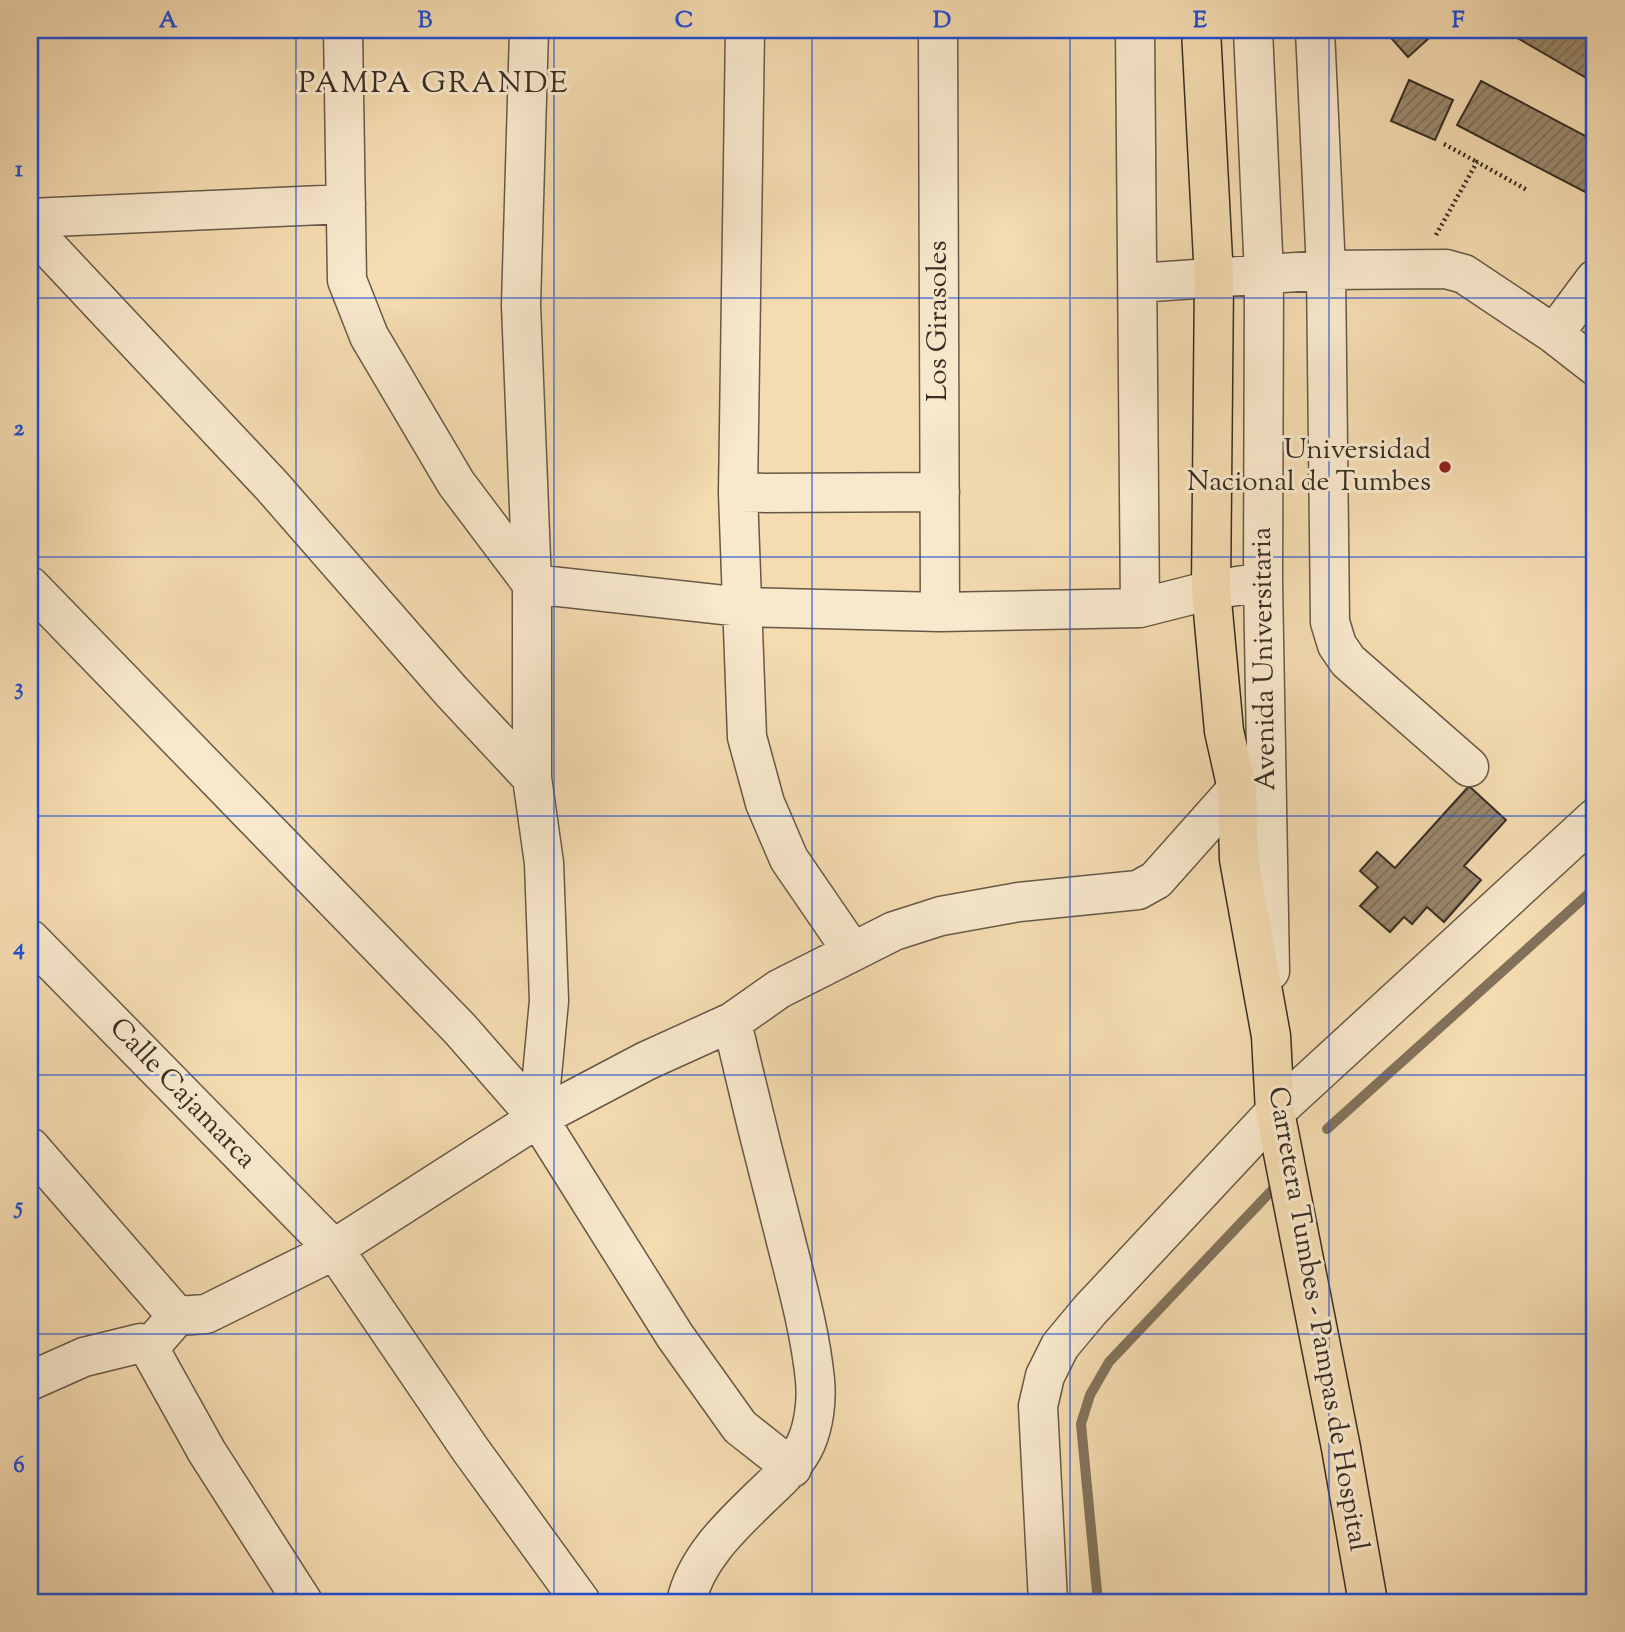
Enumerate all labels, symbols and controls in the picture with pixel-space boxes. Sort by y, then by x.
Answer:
text: A [159,5,178,38]
text: B [418,5,433,38]
text: C [675,5,693,38]
text: D [933,5,951,38]
text: E [1193,5,1207,38]
text: F [1452,5,1465,38]
district label: PAMPA GRANDE [298,63,570,106]
text: 1 [15,154,23,187]
street label: Los Girasoles [919,240,959,402]
text: 2 [14,413,25,446]
place label: Universidad Nacional de Tumbes [1187,431,1431,503]
marker: Universidad Nacional de Tumbes [1437,459,1453,475]
street label: Avenida Universitaria [1243,527,1287,791]
text: 3 [14,672,24,705]
text: 4 [12,932,25,965]
street label: Calle Cajamarca [99,1009,265,1179]
street label: Carretera Tumbes - Pampas de Hospital [1256,1084,1378,1555]
text: 5 [13,1191,23,1224]
text: 6 [13,1450,25,1483]

